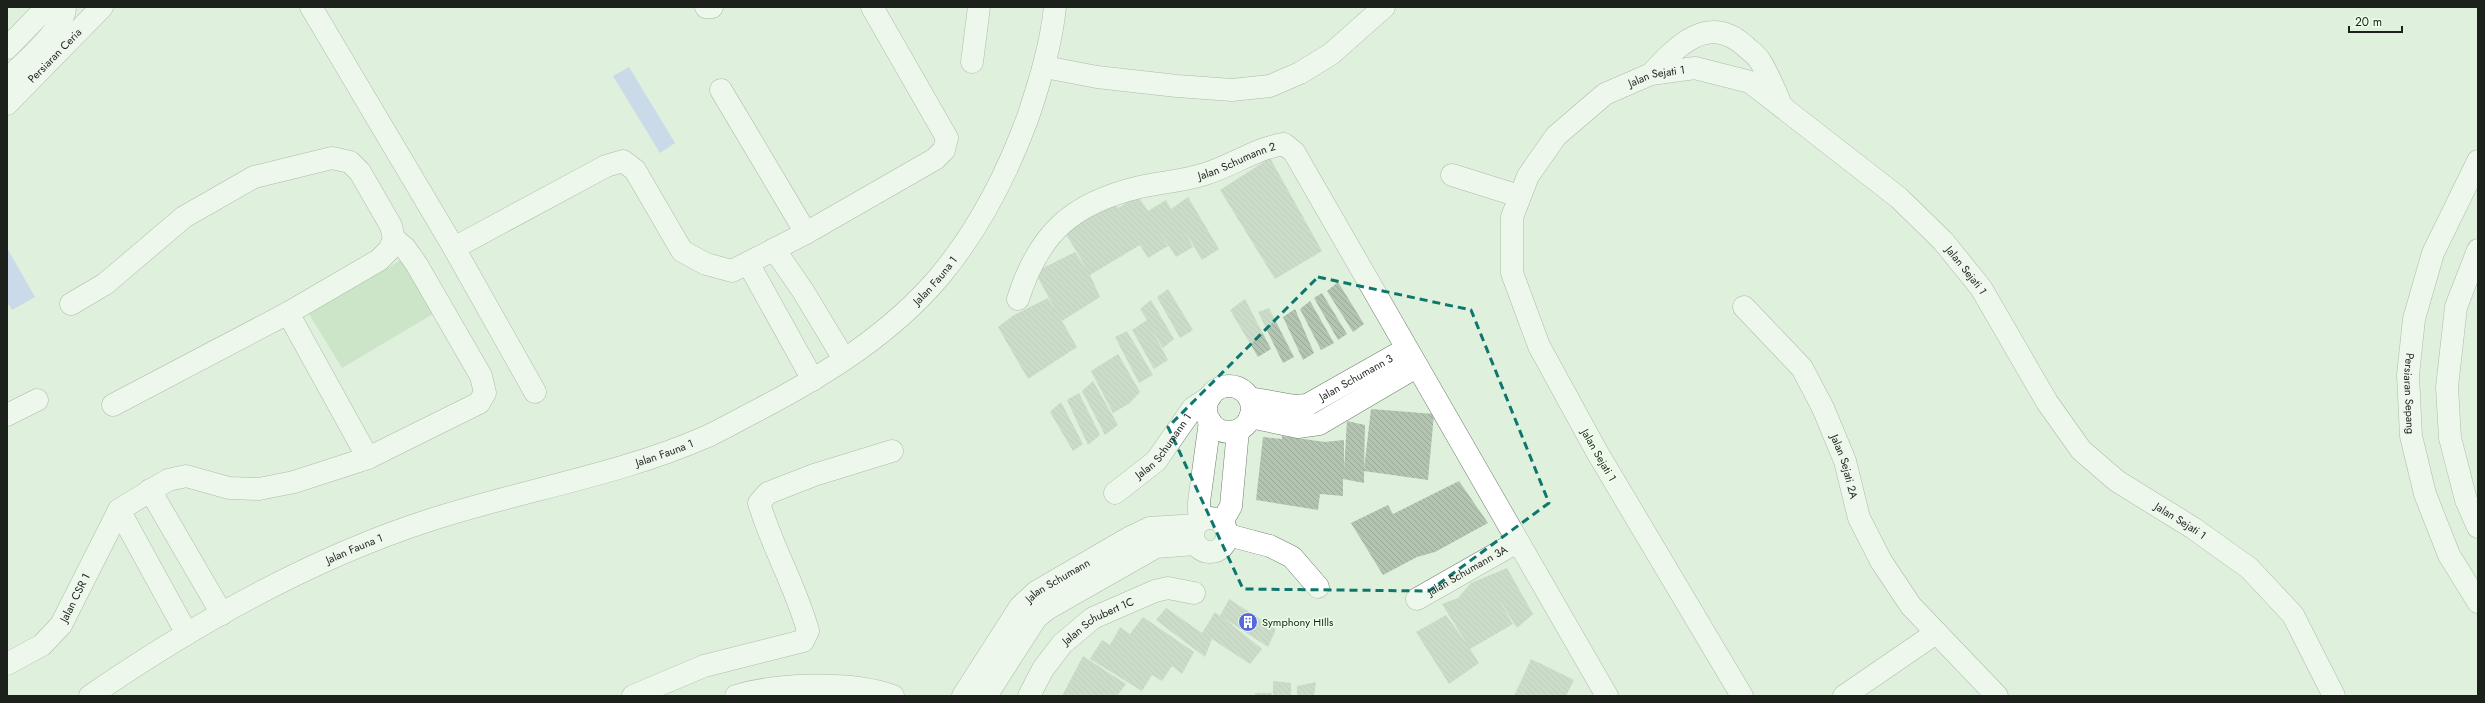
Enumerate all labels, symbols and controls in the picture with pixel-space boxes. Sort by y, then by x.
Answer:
scale bar [2349,8,2402,34]
text: 20 m [2355,13,2382,31]
street label: Persiaran Ceria [24,24,85,86]
street label: Jalan Sejati 1 [1624,61,1686,92]
street label: Jalan Schumann 2 [1194,138,1277,184]
street label: Jalan Sejati 1 [1941,241,1991,297]
street label: Jalan Fauna 1 [908,253,961,310]
street label: Jalan Schumann 3 [1314,350,1396,406]
street label: Persiaran Sepang [2400,352,2419,435]
street label: Jalan Schumann 1 [1130,410,1195,484]
street label: Jalan Sejati 1 [1576,424,1621,484]
street label: Jalan Sejati 2A [1826,430,1862,501]
street label: Jalan Fauna 1 [632,435,696,471]
street label: Jalan Sejati 1 [2150,497,2210,543]
street label: Jalan Fauna 1 [321,530,385,569]
street label: Jalan Schumann 3A [1423,541,1511,600]
street label: Jalan Schumann [1020,554,1093,608]
street label: Jalan CSR 1 [55,570,94,627]
street label: Jalan Schubert 1C [1057,593,1136,650]
building icon: Symphony HIlls [1237,611,1259,633]
place label: Symphony HIlls [1262,614,1334,630]

